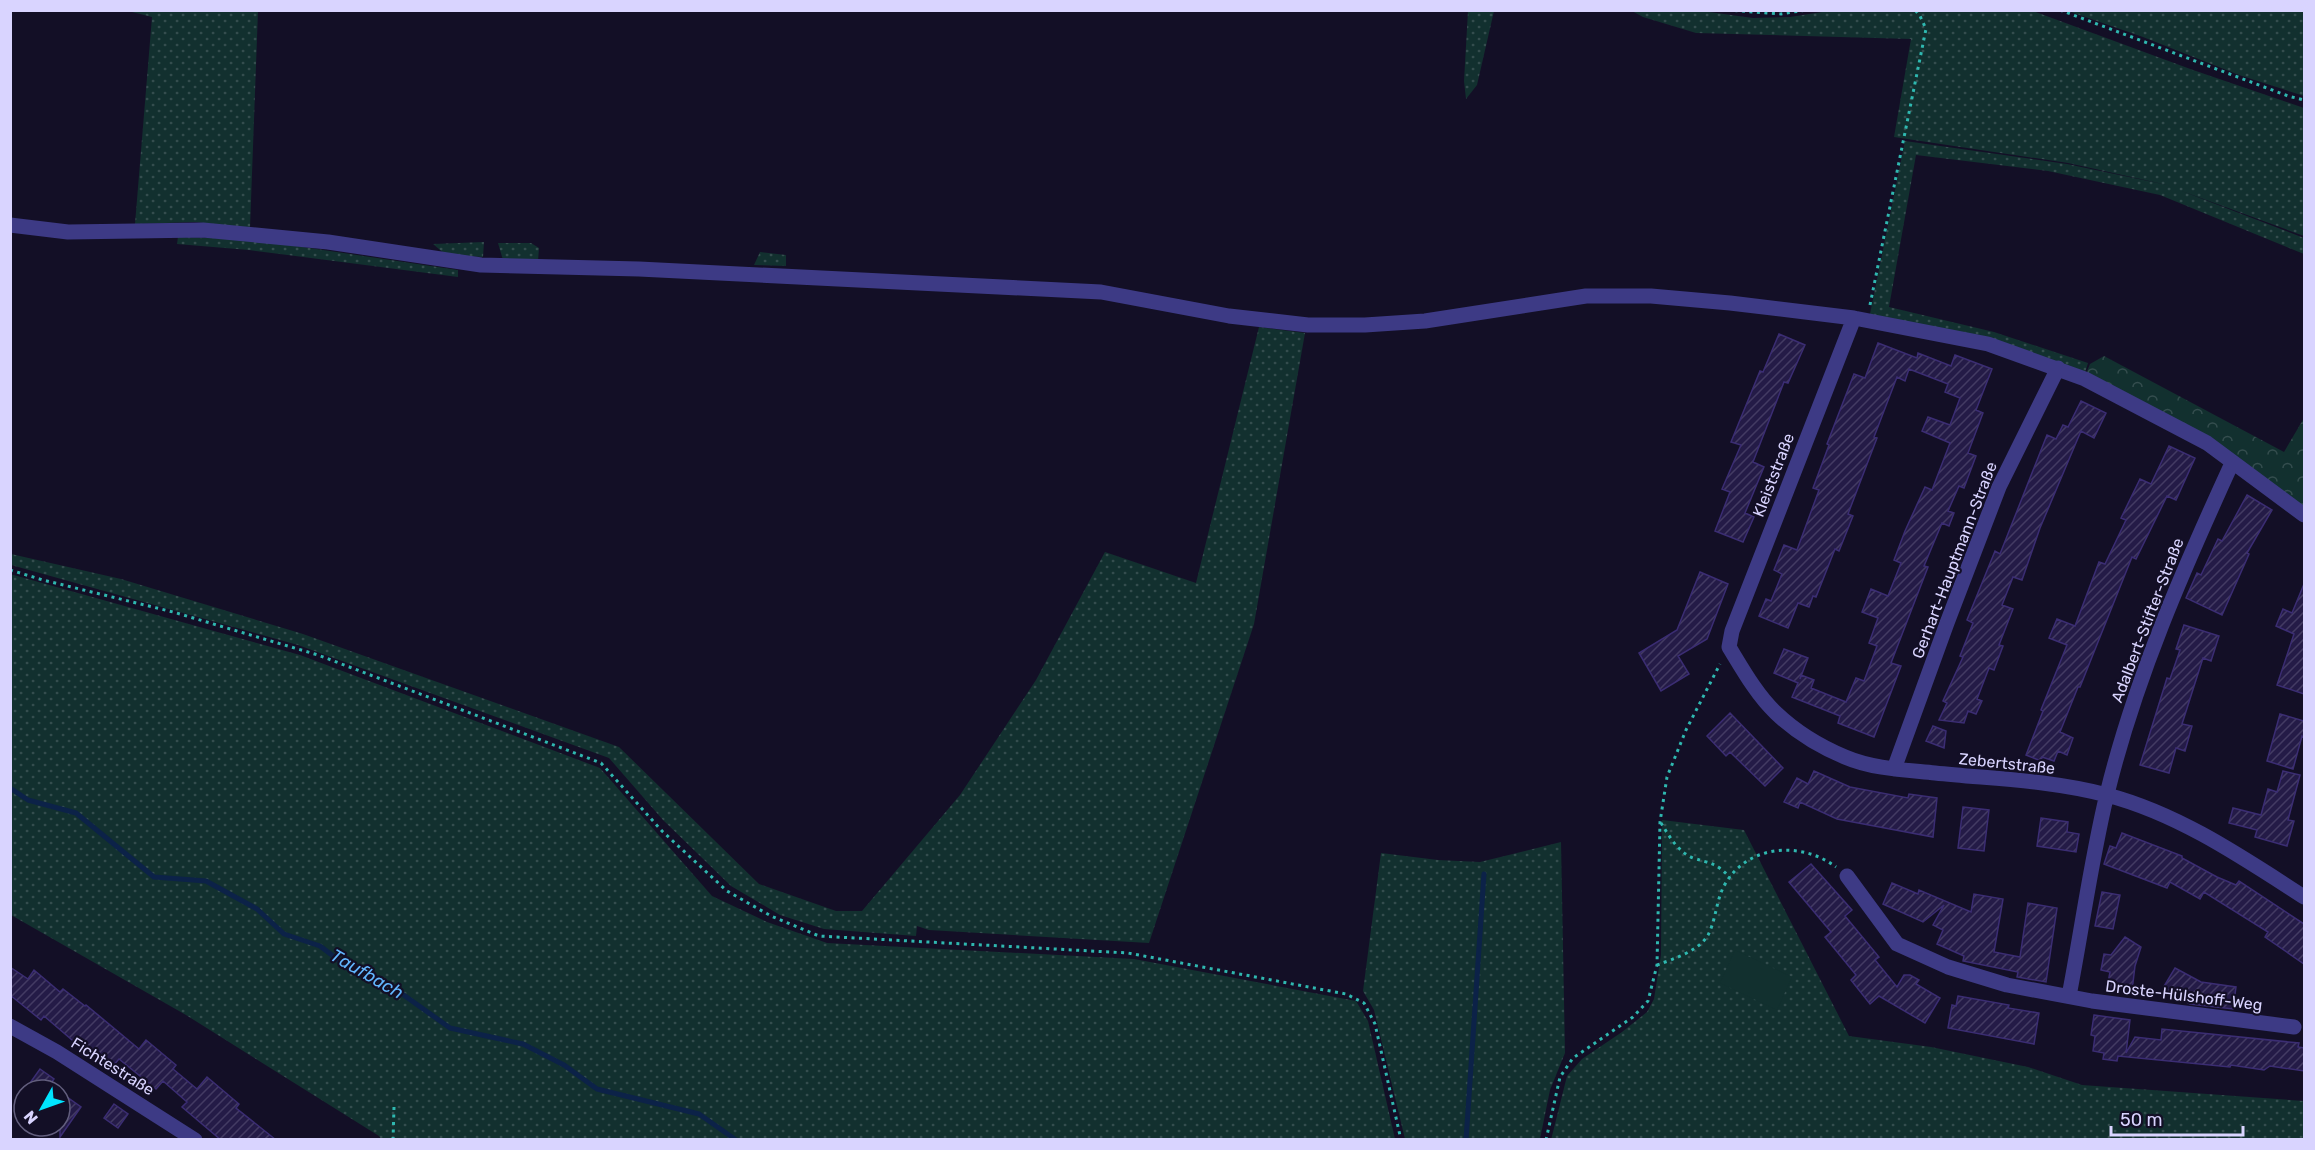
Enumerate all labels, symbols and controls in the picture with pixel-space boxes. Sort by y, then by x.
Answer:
street label: Kleiststraße [1749,431,1798,520]
street label: Gerhart-Hauptmann-Straße [1908,459,2001,661]
street label: Adalbert-Stifter-Straße [2107,535,2188,705]
street label: Zebertstraße [1958,749,2056,778]
water label: Taufbach [327,944,407,1004]
street label: Droste-Hülshoff-Weg [2104,976,2264,1015]
street label: Fichtestraße [68,1033,158,1100]
north arrow [12,1078,72,1138]
scale bar [2111,1099,2243,1137]
text: N [20,1107,42,1128]
text: 50 m [2120,1109,2163,1131]

